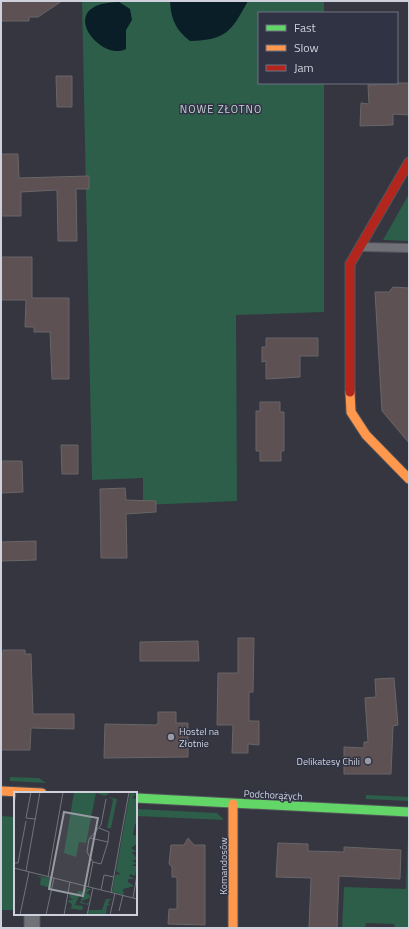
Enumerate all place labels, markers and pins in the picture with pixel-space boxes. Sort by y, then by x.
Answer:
place label: Hostel na Złotnie [179,724,219,751]
marker: Hostel na Złotnie [166,732,176,742]
place label: Delikatesy Chili [297,754,360,769]
marker: Delikatesy Chili [363,756,373,766]

